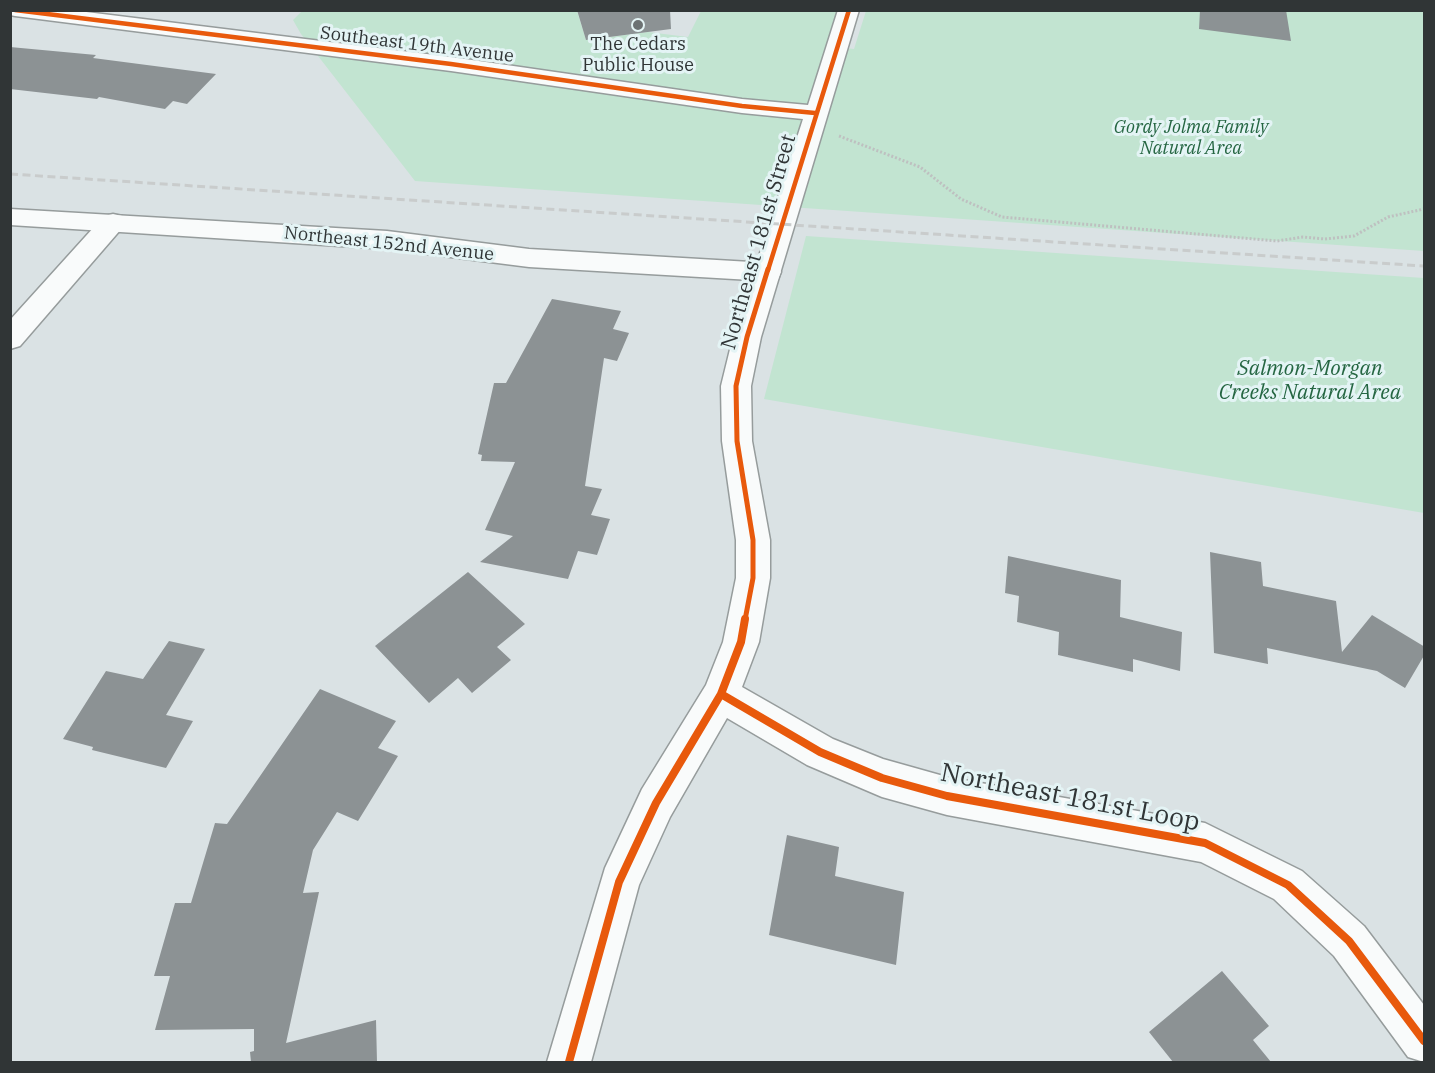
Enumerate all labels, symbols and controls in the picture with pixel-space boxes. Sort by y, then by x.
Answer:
marker: The Cedars Public House [631,18,645,32]
street label: Southeast 19th Avenue [319,22,515,68]
place label: The Cedars Public House [582,34,694,76]
park label: Gordy Jolma Family Natural Area [1114,117,1268,160]
street label: Northeast 181st Street [716,132,802,352]
street label: Northeast 152nd Avenue [283,222,495,266]
park label: Salmon-Morgan Creeks Natural Area [1219,356,1401,406]
street label: Northeast 181st Loop [938,758,1202,838]

